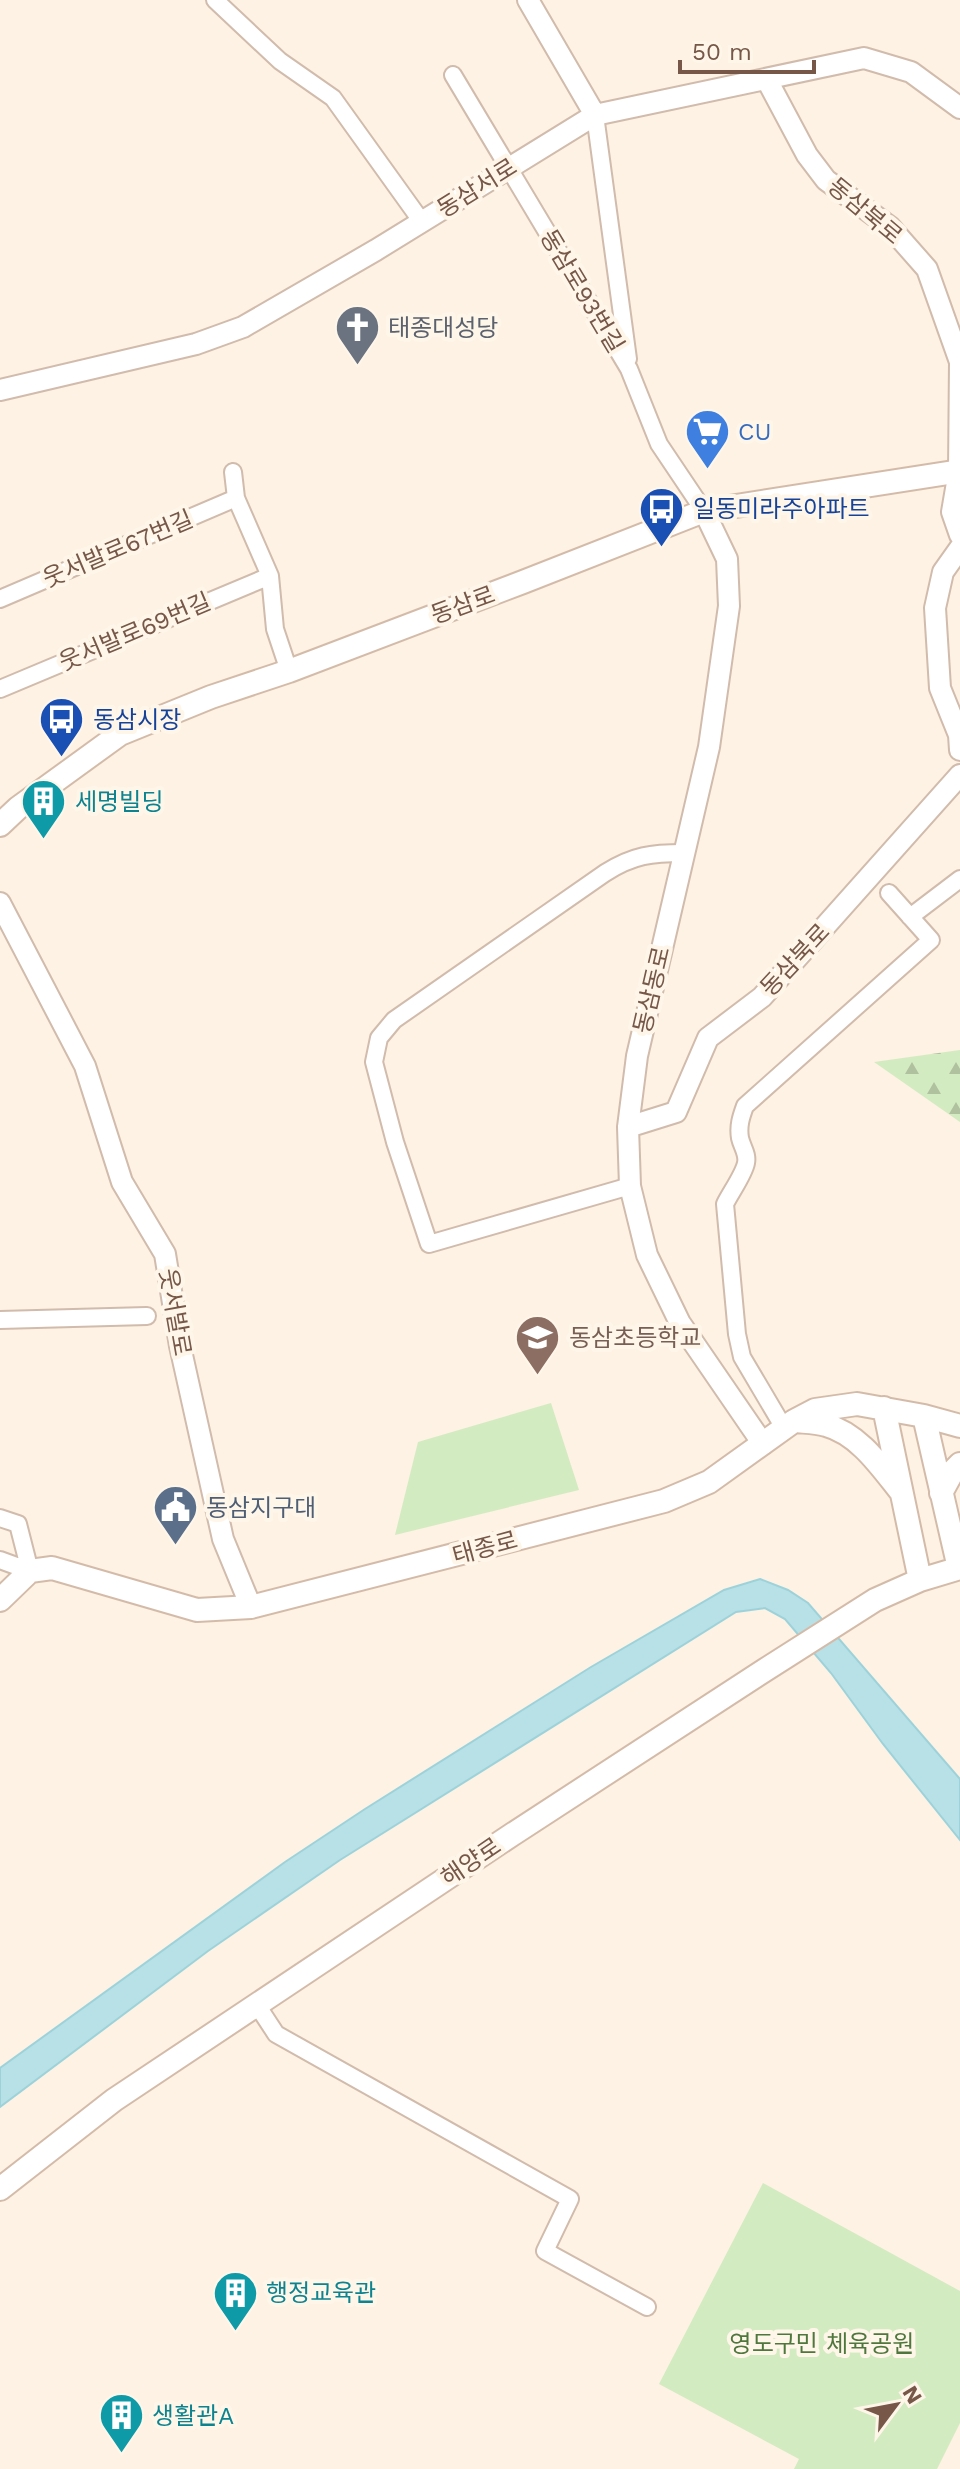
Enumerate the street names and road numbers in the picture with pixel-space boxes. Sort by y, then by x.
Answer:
street label: 동삼서로 [432,153,522,223]
street label: 동삼북로 [822,172,908,250]
street label: 동삼로93번길 [534,224,630,358]
street label: 웃서발로67번길 [39,505,197,593]
street label: 동삼로 [427,581,499,629]
street label: 웃서발로69번길 [55,587,215,677]
street label: 동삼북로 [755,918,835,1002]
street label: 동삼동로 [628,944,676,1036]
street label: 웃서발로 [154,1266,196,1358]
street label: 태종로 [449,1526,521,1570]
street label: 해양로 [436,1832,506,1892]

